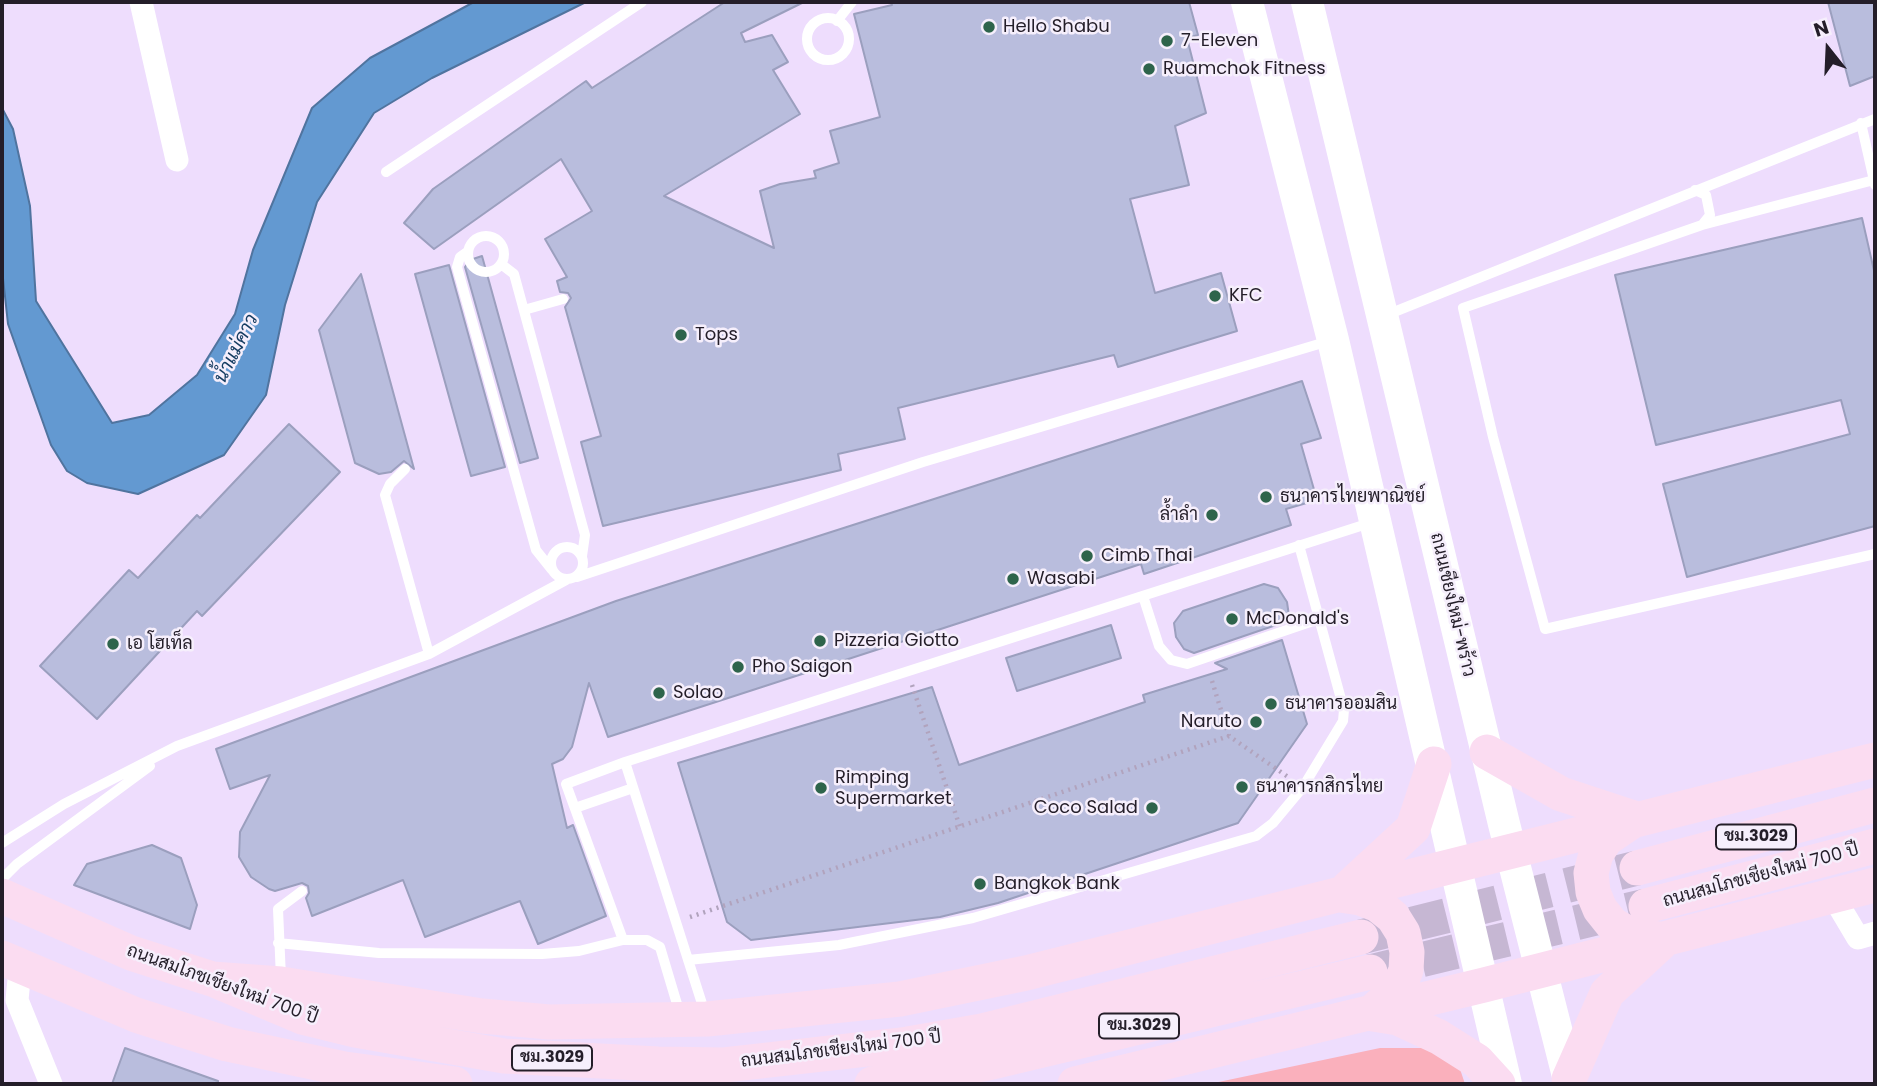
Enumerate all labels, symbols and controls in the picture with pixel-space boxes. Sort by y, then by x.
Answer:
north arrow [1793,14,1863,84]
text: N [1810,14,1832,44]
place label: Hello Shabu [1003,16,1110,38]
marker: Hello Shabu [981,19,997,35]
place label: 7-Eleven [1181,30,1258,52]
marker: 7-Eleven [1159,33,1175,49]
place label: Ruamchok Fitness [1163,58,1326,80]
marker: Ruamchok Fitness [1141,61,1157,77]
place label: KFC [1229,285,1263,307]
marker: KFC [1207,288,1223,304]
water label: น้ำแม่คาว [210,311,264,387]
place label: Tops [695,324,738,346]
marker: Tops [673,327,689,343]
place label: ธนาคารไทยพาณิชย์ [1280,486,1425,508]
marker: ธนาคารไทยพาณิชย์ [1258,489,1274,505]
place label: ล้ำลำ [1160,504,1198,526]
marker: ล้ำลำ [1204,507,1220,523]
street label: ถนนเชียงใหม่-พร้าว [1425,531,1479,679]
place label: Cimb Thai [1101,545,1193,567]
marker: Cimb Thai [1079,548,1095,564]
place label: Wasabi [1027,568,1095,590]
marker: Wasabi [1005,571,1021,587]
place label: McDonald's [1246,608,1349,630]
marker: McDonald's [1224,611,1240,627]
place label: Pizzeria Giotto [834,630,959,652]
place label: เอ โฮเท็ล [127,633,193,655]
marker: Pizzeria Giotto [812,633,828,649]
marker: เอ โฮเท็ล [105,636,121,652]
place label: Pho Saigon [752,656,853,678]
marker: Pho Saigon [730,659,746,675]
place label: Solao [673,682,723,704]
marker: Solao [651,685,667,701]
place label: ธนาคารออมสิน [1285,693,1397,715]
marker: ธนาคารออมสิน [1263,696,1279,712]
place label: Naruto [1181,711,1242,733]
marker: Naruto [1248,714,1264,730]
place label: Rimping Supermarket [835,767,952,810]
place label: ธนาคารกสิกรไทย [1256,776,1383,798]
marker: ธนาคารกสิกรไทย [1234,779,1250,795]
marker: Rimping Supermarket [813,780,829,796]
place label: Coco Salad [1034,797,1138,819]
marker: Coco Salad [1144,800,1160,816]
road number: ชม.3029 [1716,824,1796,850]
street label: ถนนสมโภชเชียงใหม่ 700 ปี [1661,839,1861,913]
place label: Bangkok Bank [994,873,1120,895]
marker: Bangkok Bank [972,876,988,892]
street label: ถนนสมโภชเชียงใหม่ 700 ปี [123,940,321,1030]
road number: ชม.3029 [1099,1014,1179,1038]
street label: ถนนสมโภชเชียงใหม่ 700 ปี [740,1027,942,1073]
road number: ชม.3029 [512,1046,592,1070]

